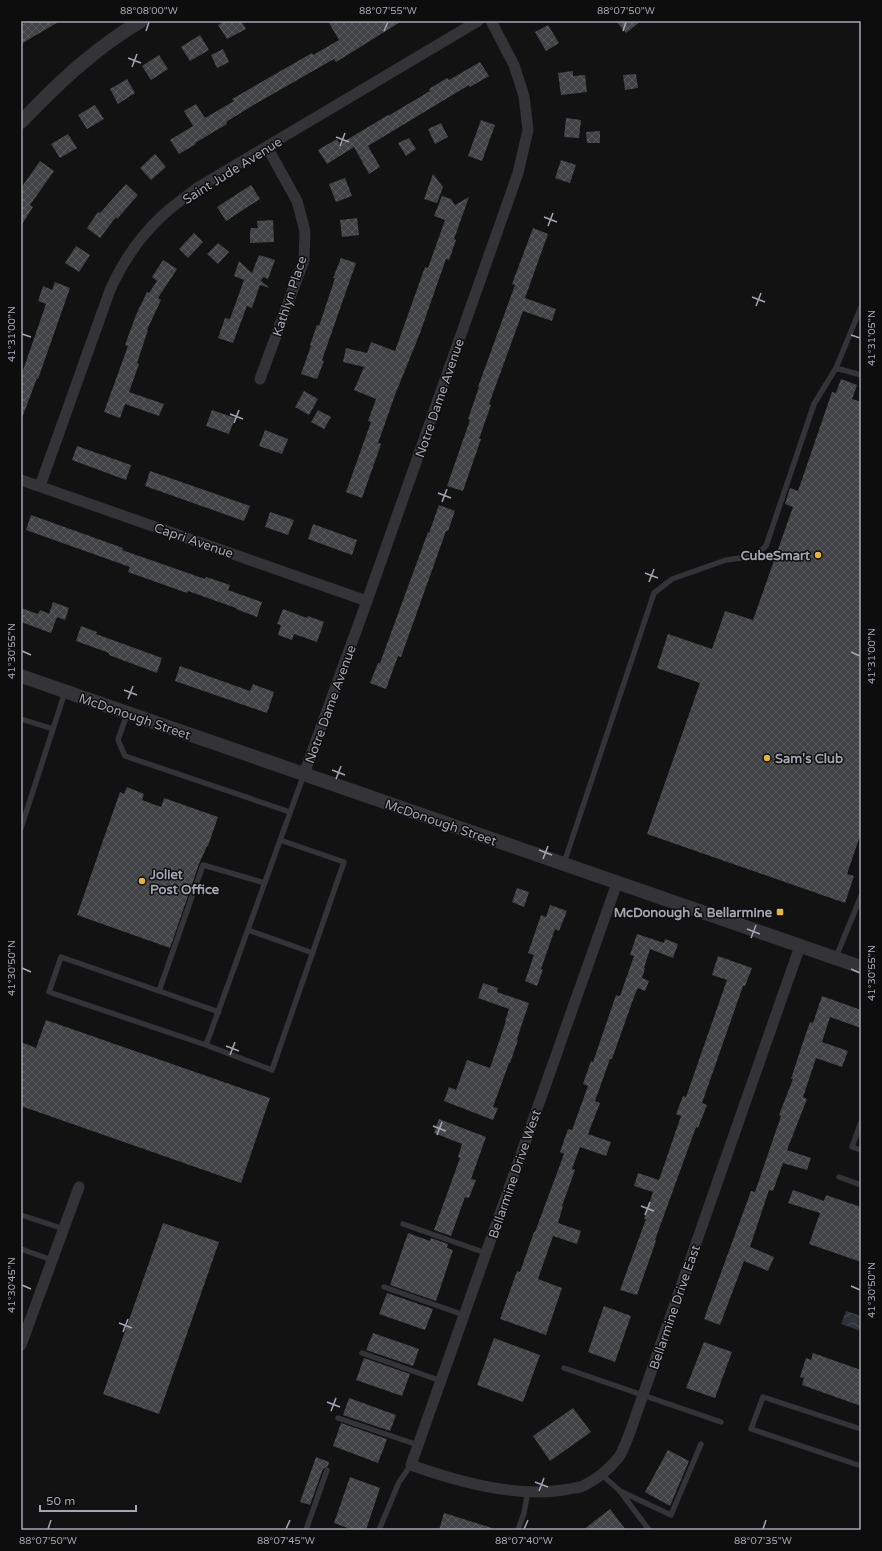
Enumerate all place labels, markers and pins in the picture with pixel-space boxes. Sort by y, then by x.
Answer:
place label: CubeSmart [741,548,810,564]
marker: CubeSmart [813,550,823,560]
place label: Sam's Club [775,751,843,767]
marker: Sam's Club [762,753,772,763]
place label: Joliet Post Office [149,867,220,898]
marker: Joliet Post Office [137,876,147,886]
place label: McDonough & Bellarmine [614,905,773,921]
marker: McDonough & Bellarmine [775,907,785,917]

